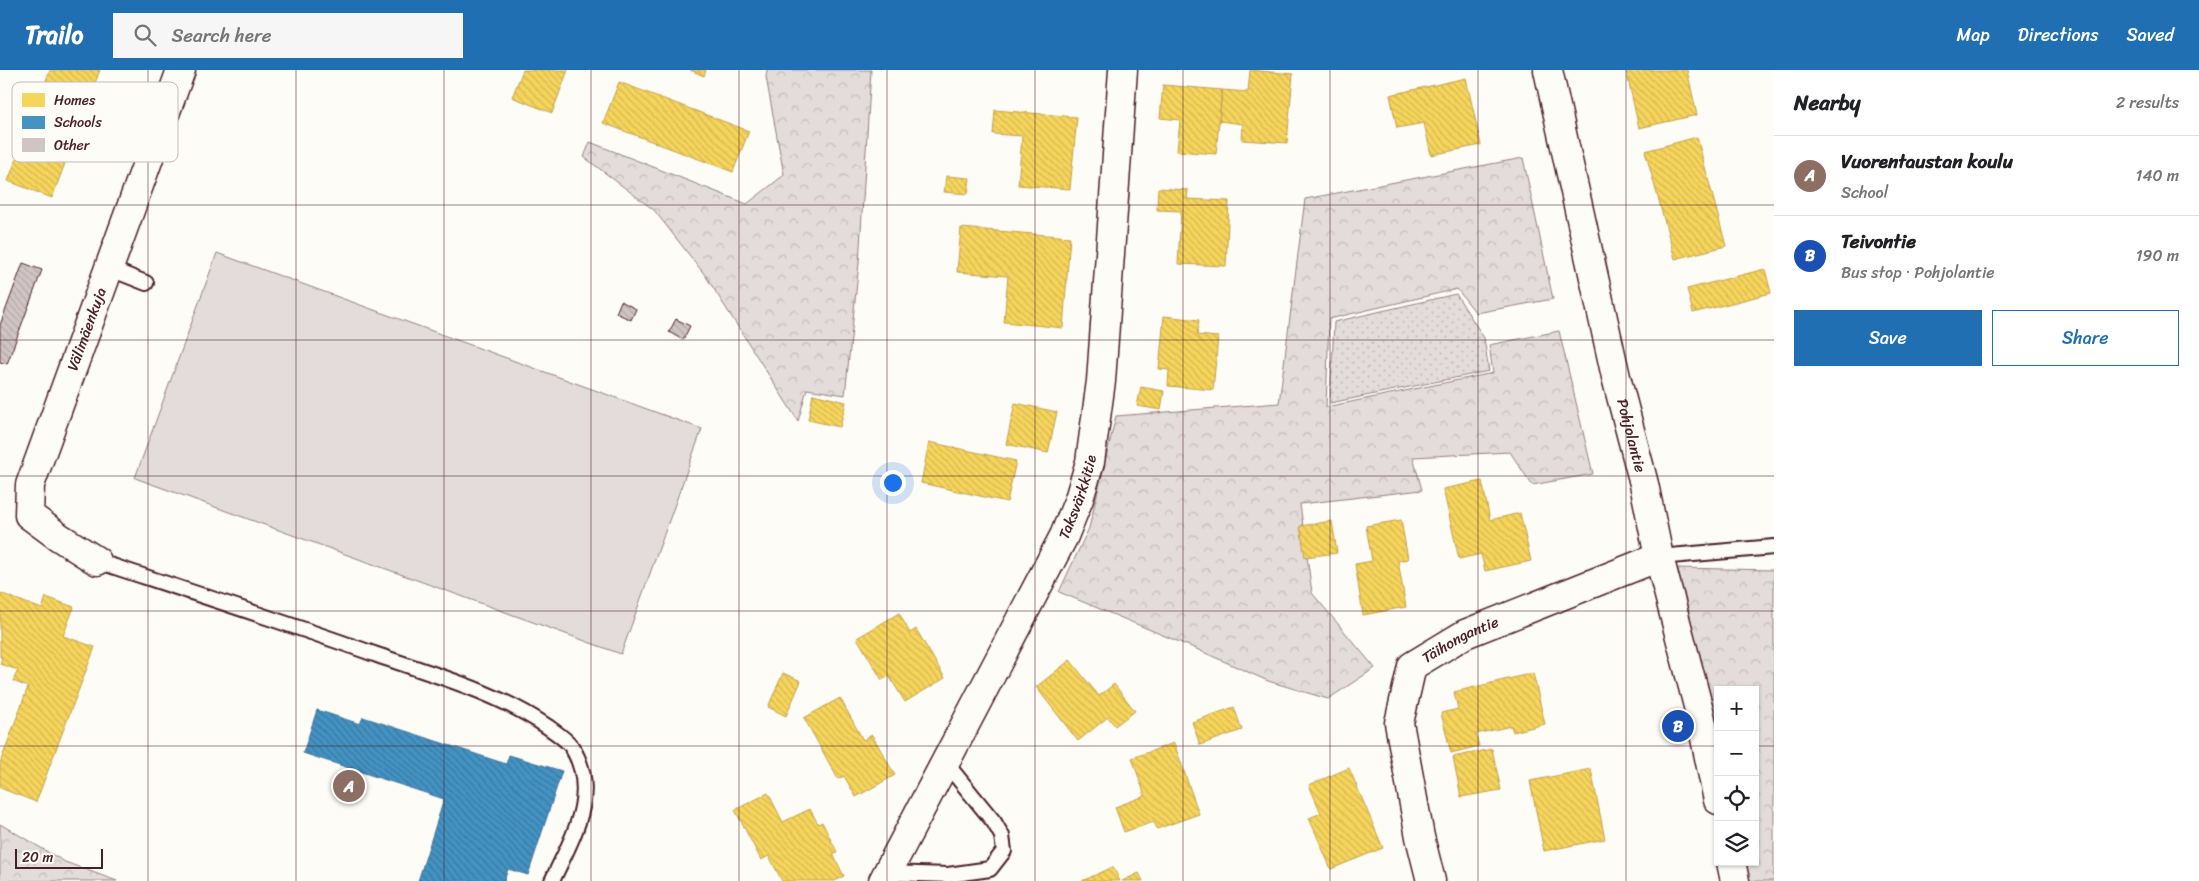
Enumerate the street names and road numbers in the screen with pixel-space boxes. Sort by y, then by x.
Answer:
street label: Välimäenkuja [60,283,114,375]
street label: Pohjolantie [1609,396,1654,476]
street label: Taksvärkkitie [1051,453,1104,543]
street label: Täihongantie [1417,609,1503,670]

